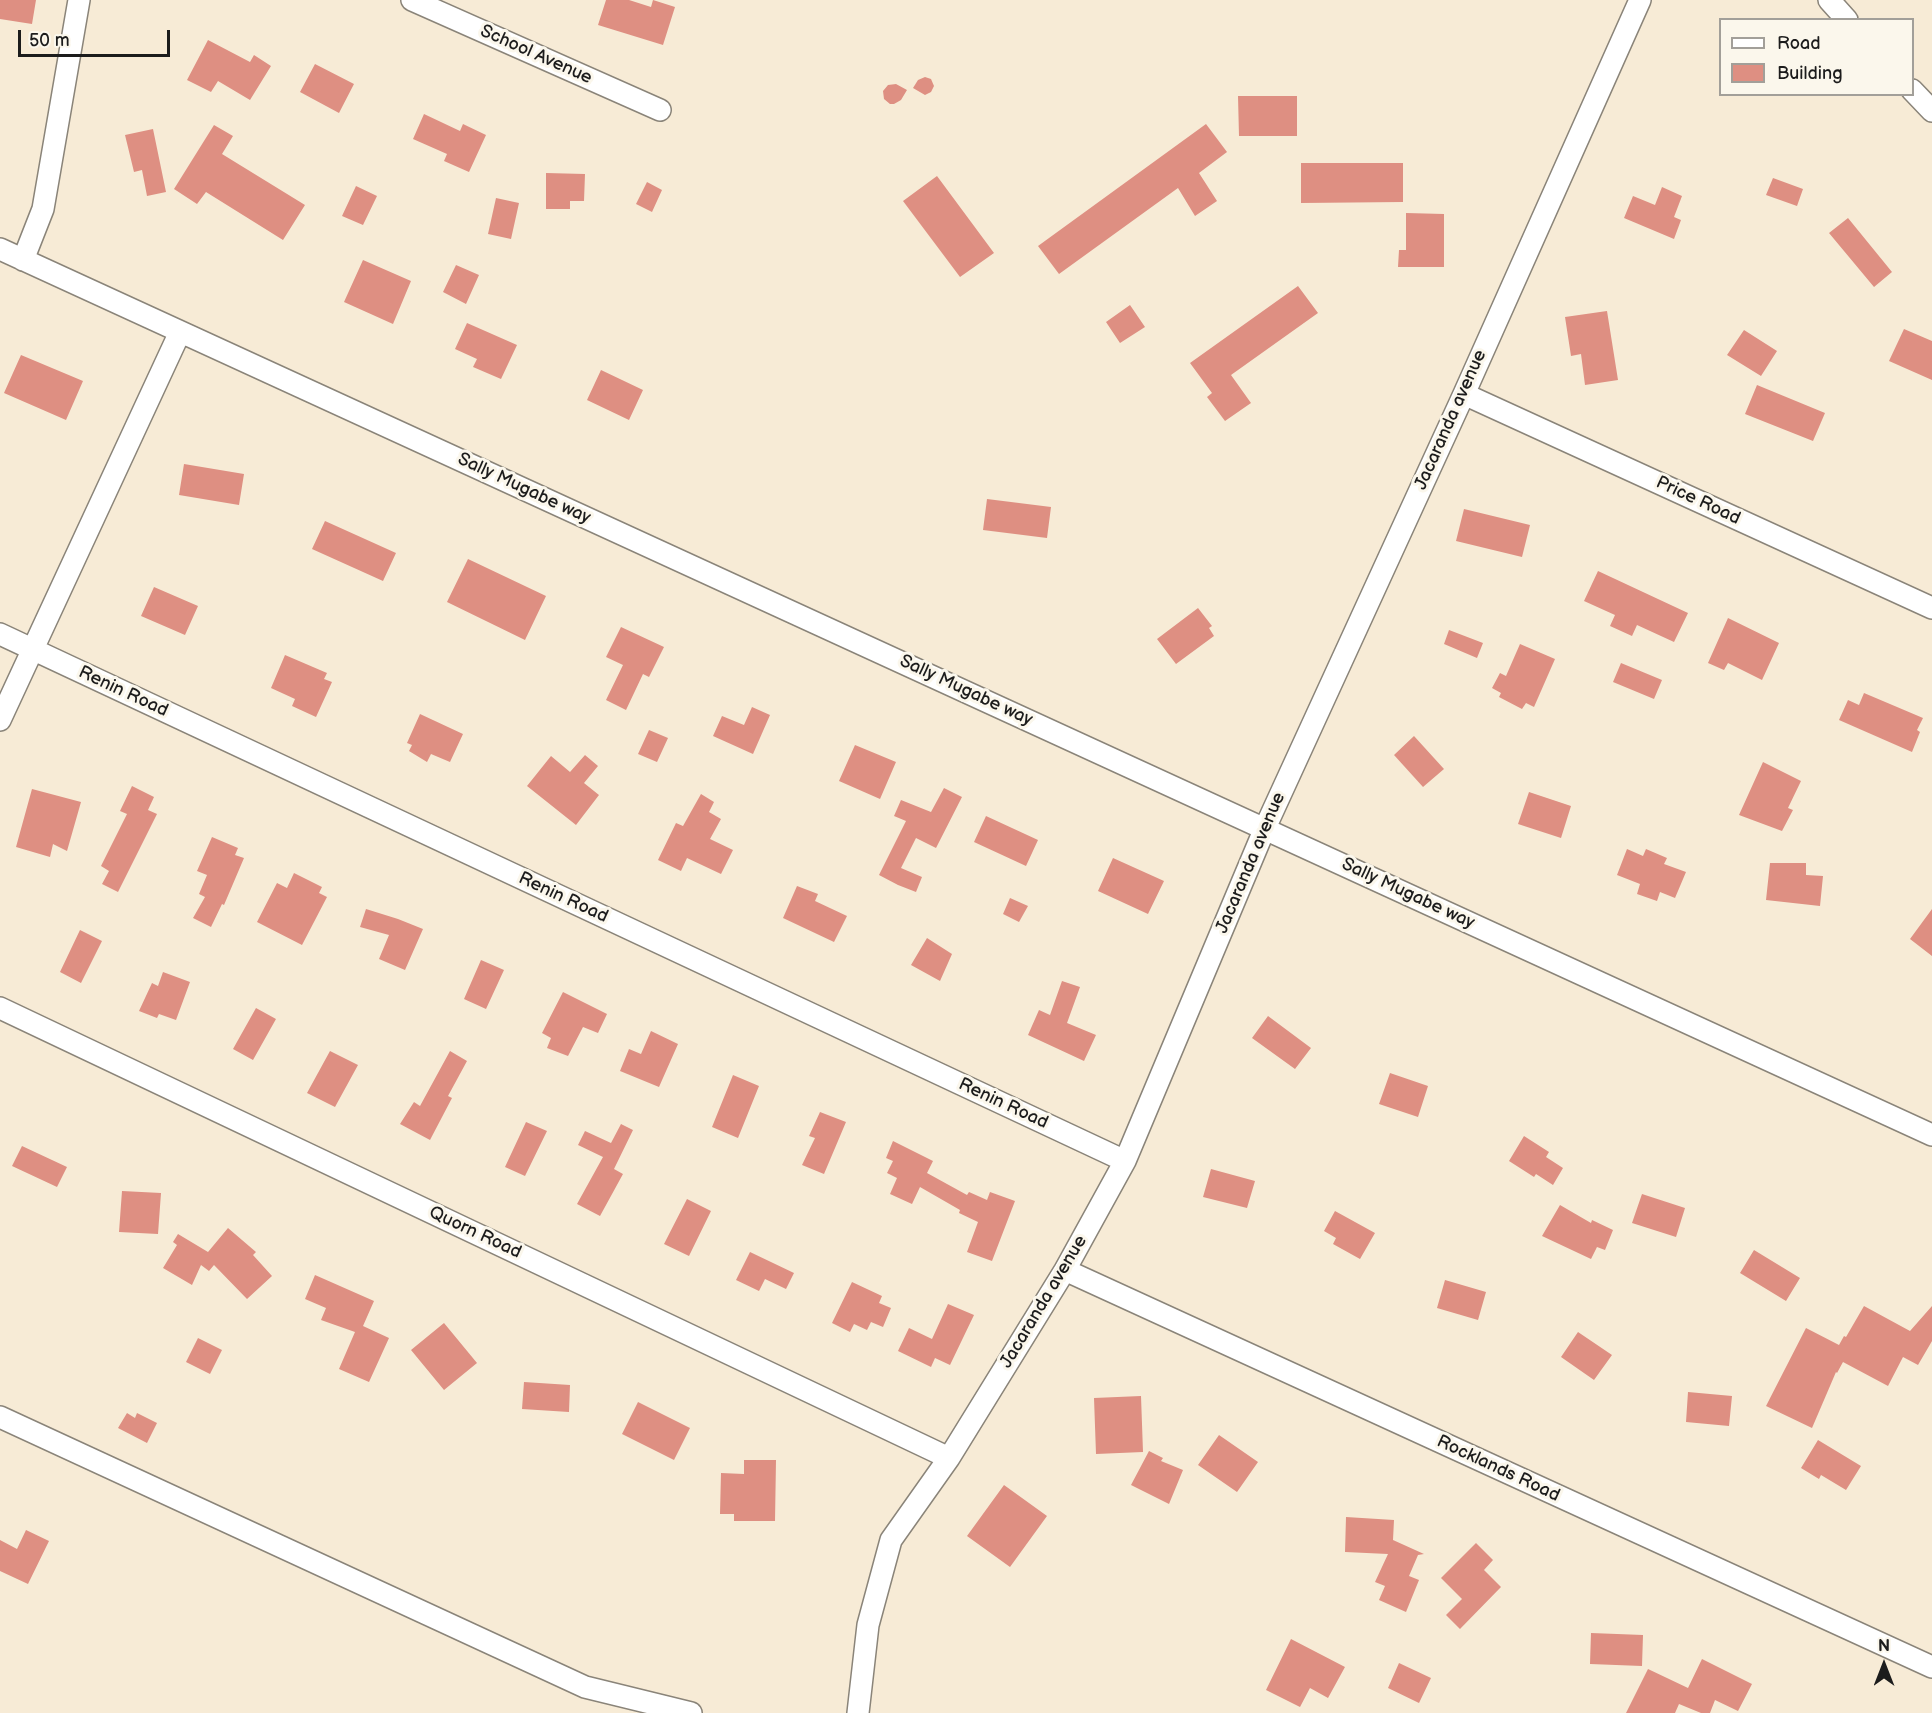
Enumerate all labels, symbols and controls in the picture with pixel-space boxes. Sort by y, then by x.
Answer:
scale bar [21,18,172,56]
legend [1719,18,1914,96]
street label: School Avenue [477,21,595,89]
text: 50 m [29,30,70,51]
text: Road [1777,33,1821,54]
text: Building [1777,63,1843,84]
street label: Jacaranda avenue [1410,347,1492,493]
street label: Sally Mugabe way [454,449,594,529]
street label: Price Road [1652,472,1744,530]
street label: Sally Mugabe way [896,651,1036,731]
street label: Renin Road [75,662,171,722]
street label: Jacaranda avenue [1212,789,1290,937]
street label: Sally Mugabe way [1338,854,1478,934]
street label: Renin Road [515,868,611,928]
street label: Renin Road [955,1074,1051,1134]
street label: Quorn Road [425,1202,525,1264]
street label: Jacaranda avenue [996,1232,1092,1372]
street label: Rocklands Road [1433,1431,1563,1507]
north arrow [1854,1635,1914,1695]
text: N [1878,1637,1890,1656]

